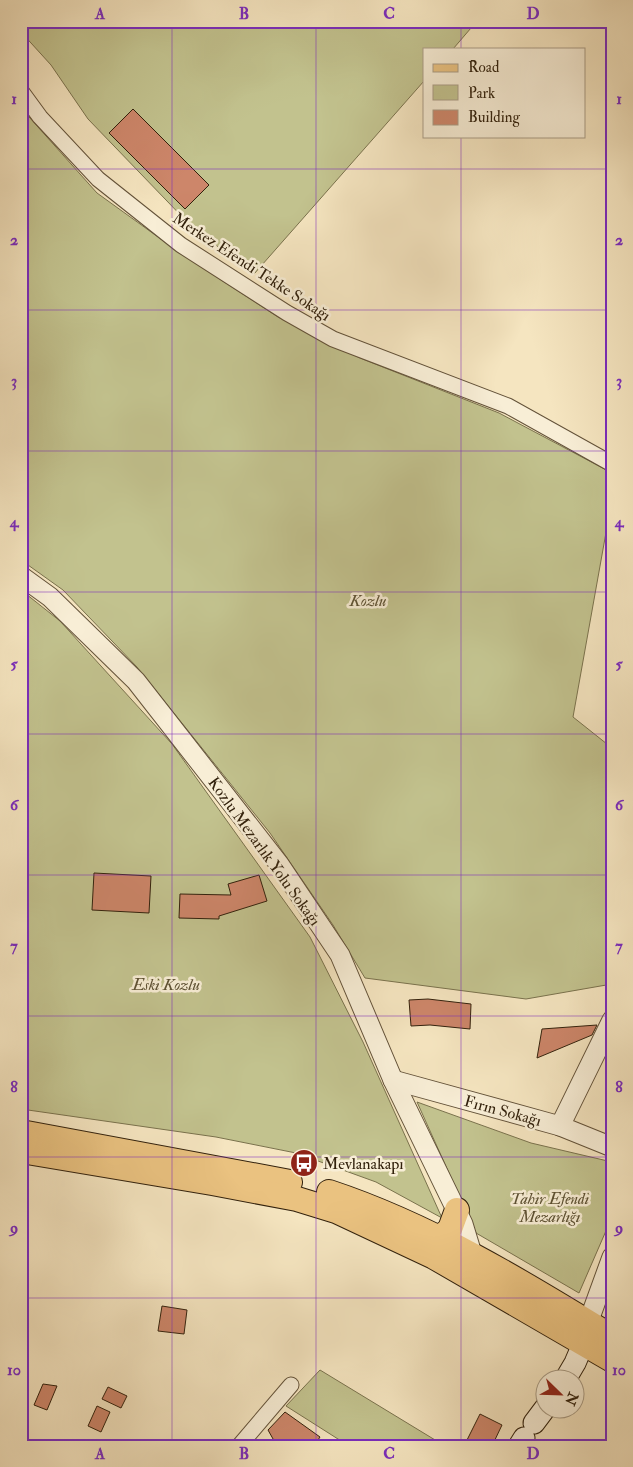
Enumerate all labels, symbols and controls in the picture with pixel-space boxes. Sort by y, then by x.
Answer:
text: A [94,4,106,24]
text: B [239,4,249,24]
text: C [383,4,395,24]
text: D [526,4,540,24]
legend [423,48,586,138]
text: Road [468,58,500,77]
text: Park [468,84,495,103]
text: 1 [11,89,17,109]
text: 1 [616,89,622,109]
text: Building [468,108,520,127]
street label: Merkez Efendi Tekke Sokağı [169,208,334,325]
text: 2 [10,230,18,250]
text: 2 [615,230,623,250]
text: 3 [11,371,17,391]
text: 3 [616,371,622,391]
text: 4 [9,512,20,532]
text: 4 [614,512,625,532]
park label: Kozlu [349,591,387,611]
text: 5 [10,654,18,674]
text: 5 [615,654,623,674]
street label: Kozlu Mezarlık Yolu Sokağı [203,773,325,930]
text: 6 [10,795,20,815]
text: 6 [615,795,625,815]
text: 7 [10,936,18,956]
text: 7 [615,936,623,956]
park label: Eski Kozlu [131,975,200,995]
text: 8 [10,1077,18,1097]
text: 8 [615,1077,623,1097]
street label: Fırın Sokağı [462,1091,543,1131]
bus stop icon: Mevlanakapı [289,1148,319,1178]
place label: Mevlanakapı [323,1154,404,1175]
park label: Tahir Efendi Mezarlığı [511,1189,590,1227]
text: 9 [8,1218,18,1238]
text: 9 [613,1218,623,1238]
text: 10 [7,1360,21,1380]
text: 10 [612,1360,626,1380]
north arrow [536,1370,586,1420]
text: N [561,1389,582,1408]
text: A [94,1444,106,1464]
text: B [239,1444,249,1464]
text: C [383,1444,395,1464]
text: D [526,1444,540,1464]

